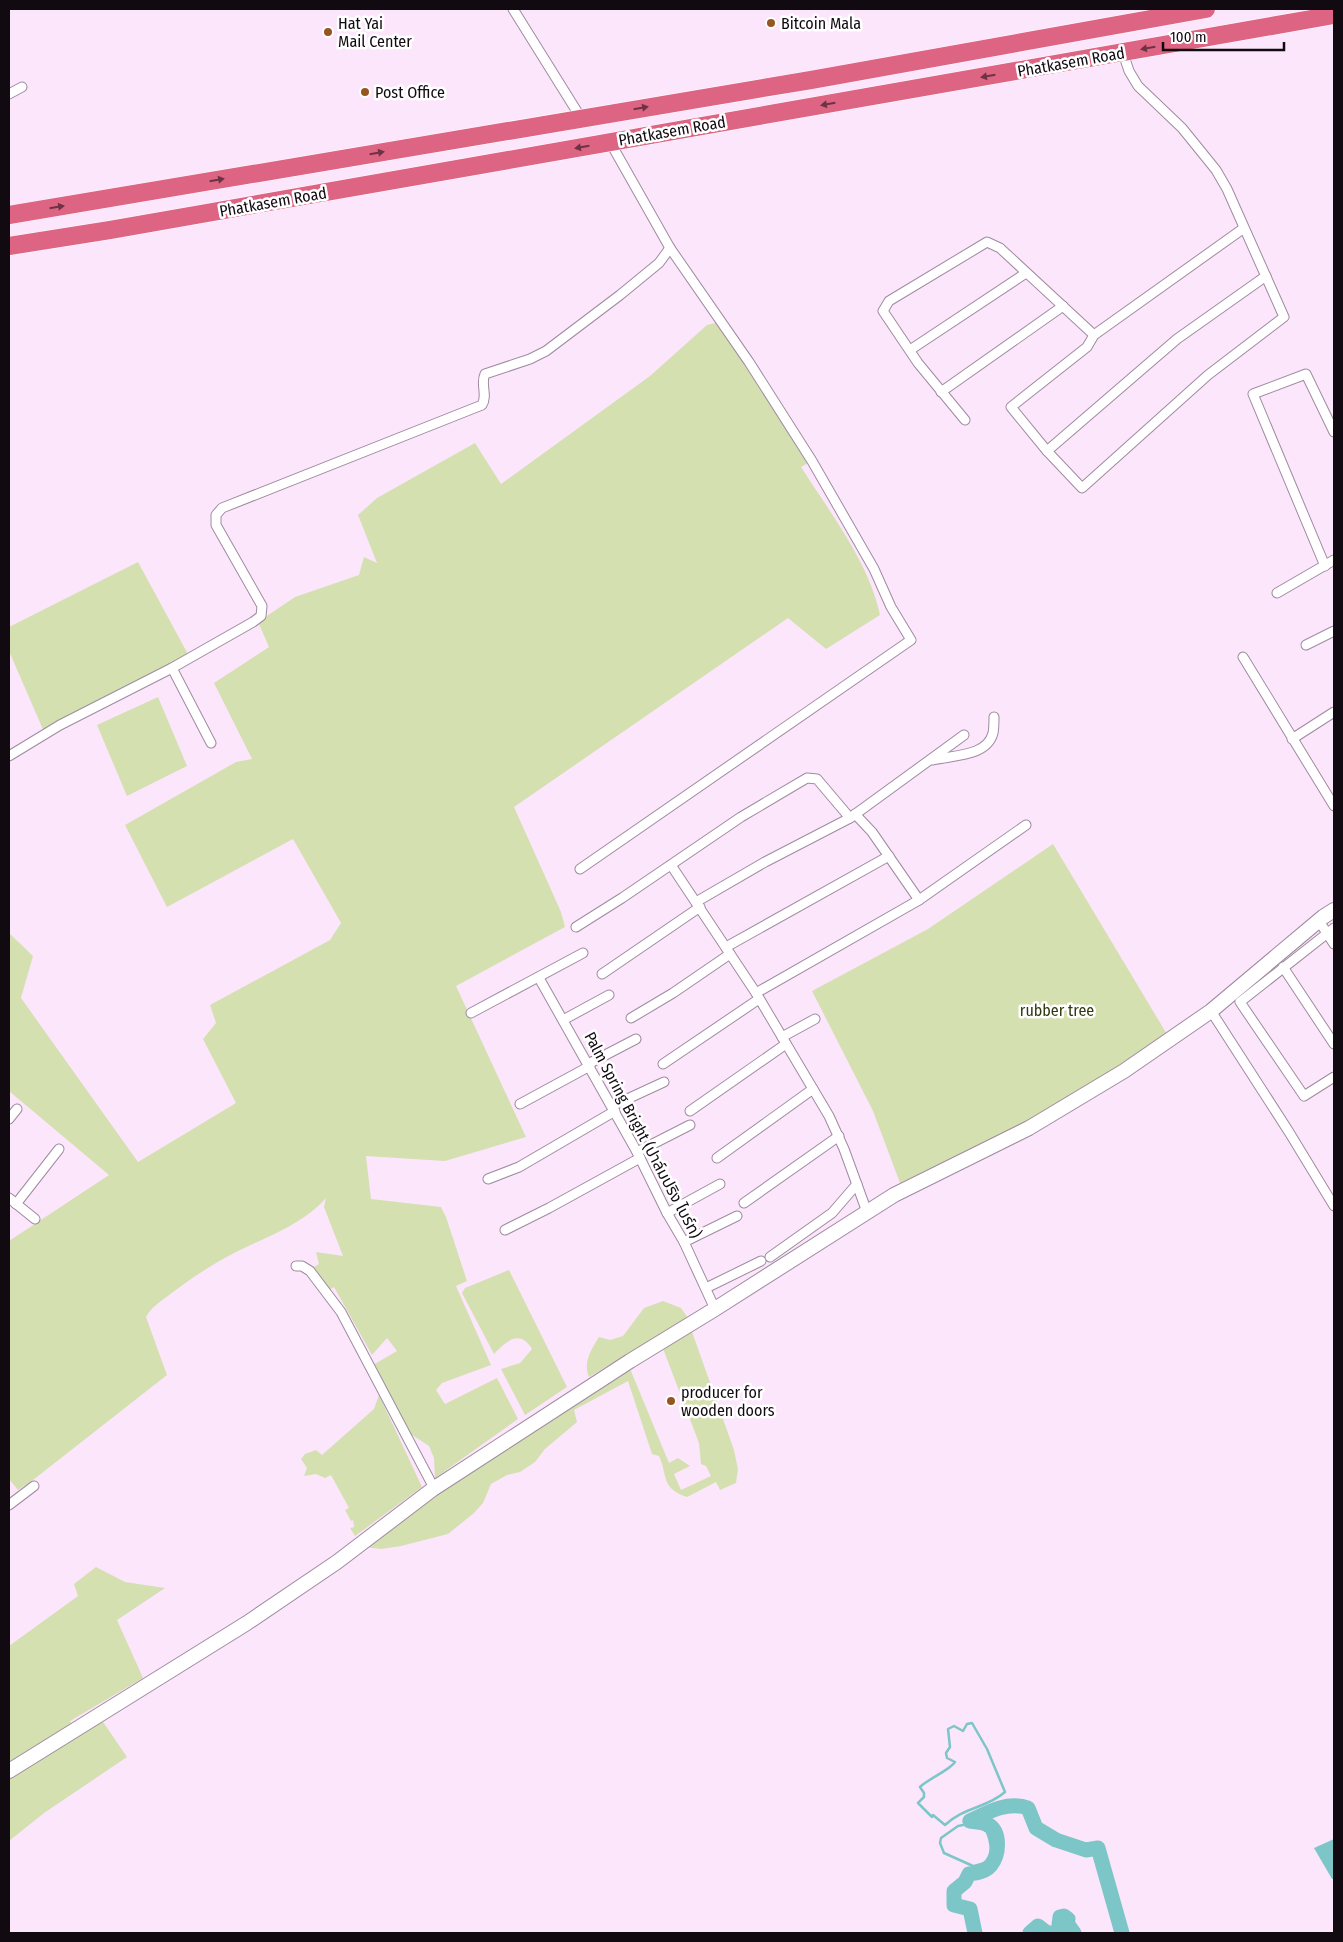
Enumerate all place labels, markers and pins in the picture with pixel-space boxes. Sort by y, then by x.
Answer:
place label: Hat Yai Mail Center [338,14,412,51]
place label: Bitcoin Mala [781,14,861,33]
marker: Bitcoin Mala [765,17,777,29]
marker: Hat Yai Mail Center [322,26,334,38]
place label: Post Office [375,83,445,102]
marker: Post Office [359,86,371,98]
place label: producer for wooden doors [681,1383,775,1420]
marker: producer for wooden doors [665,1395,677,1407]

